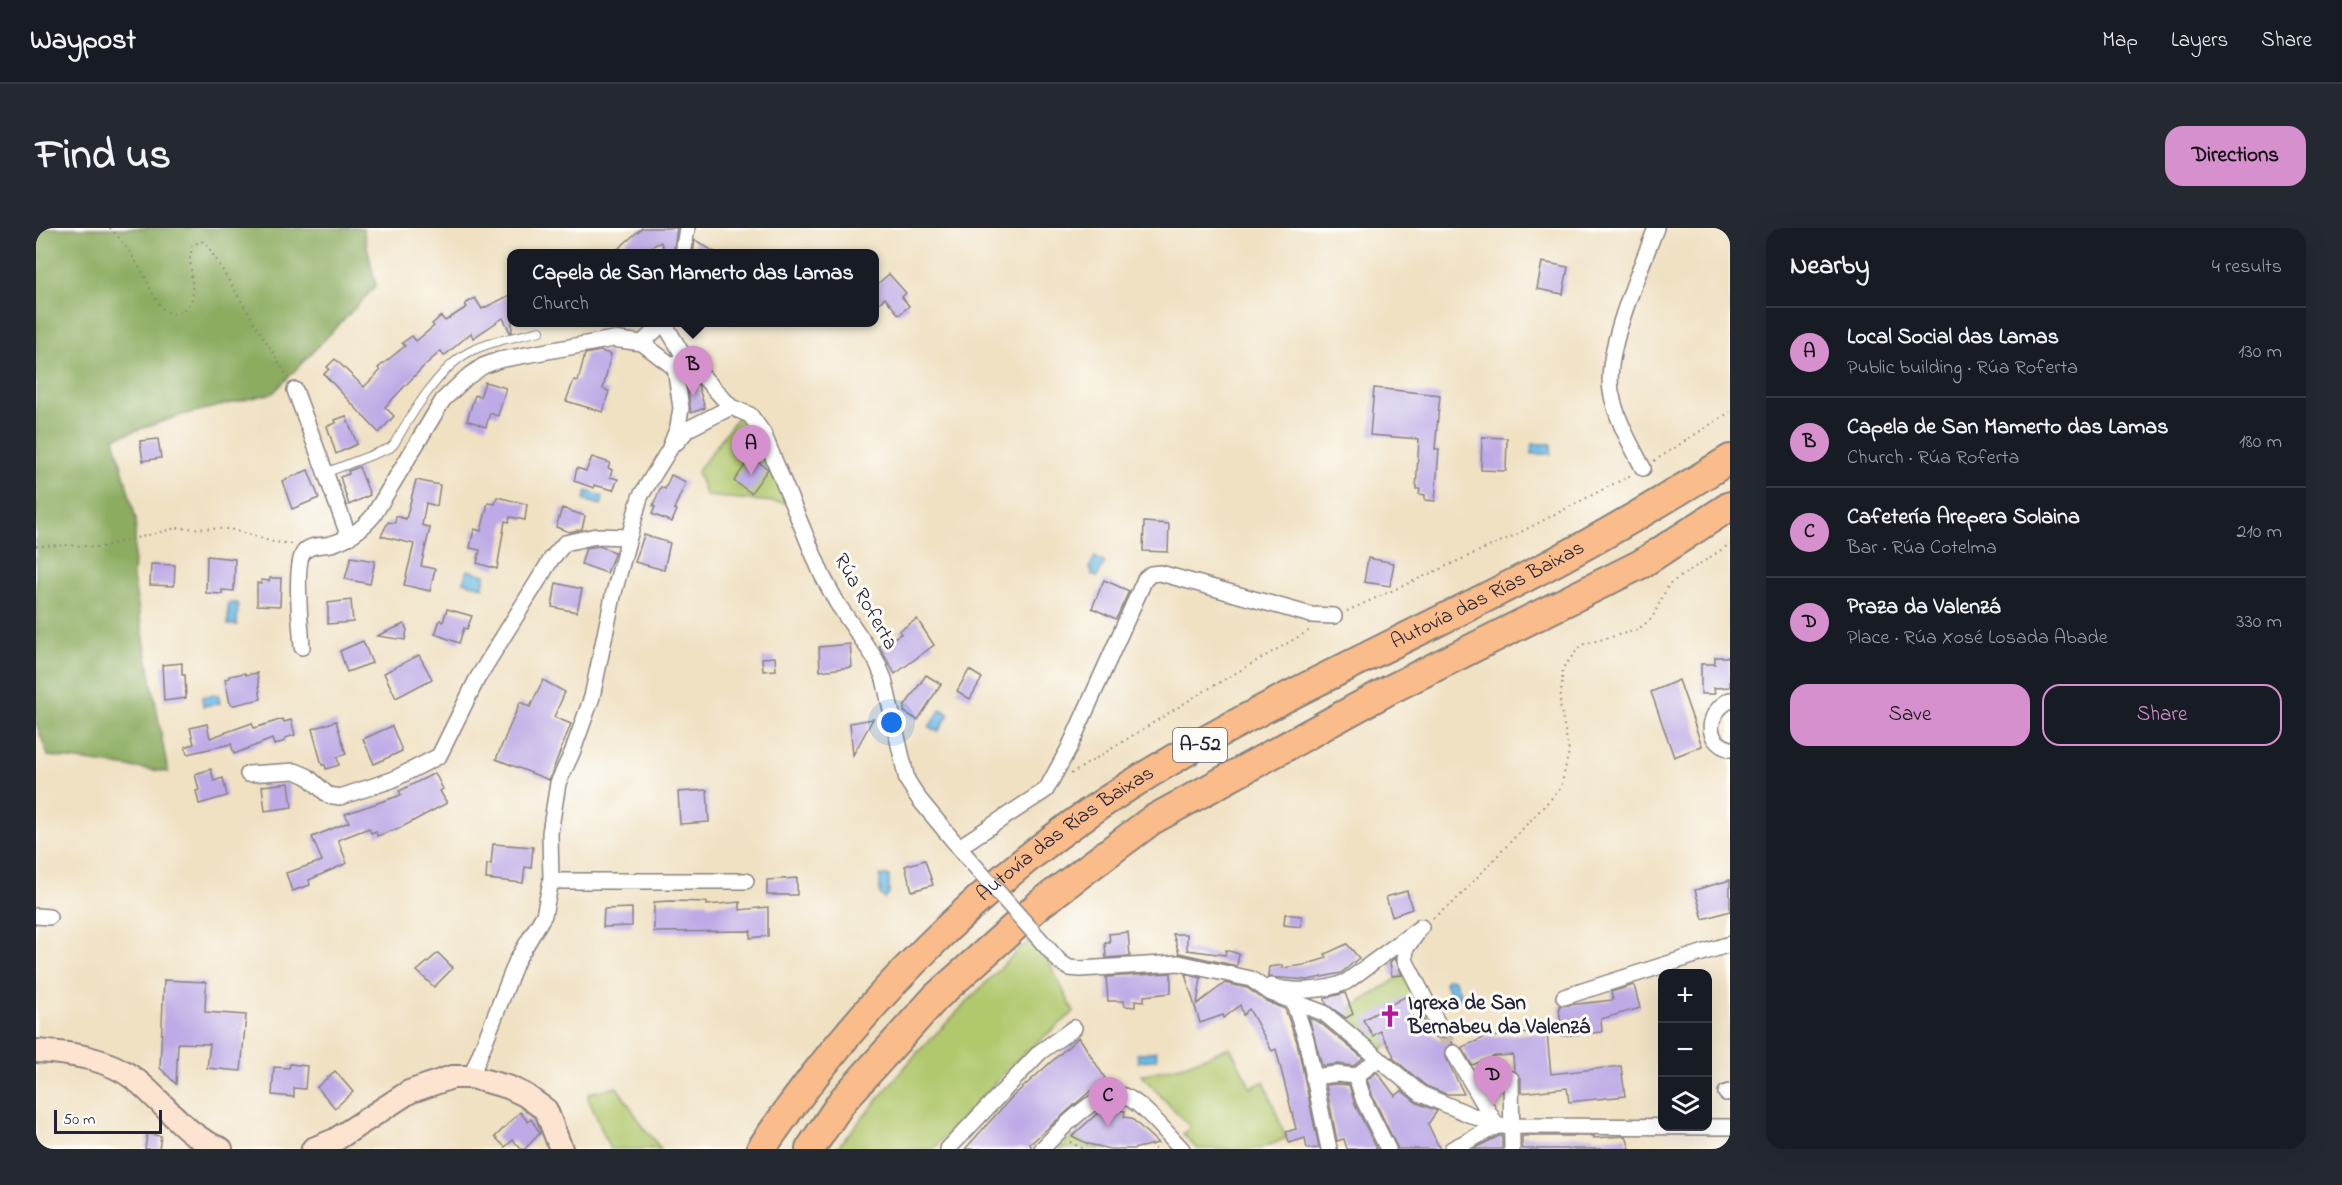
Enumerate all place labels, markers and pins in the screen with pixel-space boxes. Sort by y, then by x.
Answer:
pin: B [674,346,712,396]
pin: A [732,426,770,475]
place label: Igrexa de San Bernabeu da Valenzá [1407,989,1590,1043]
church icon: Igrexa de San Bernabeu da Valenzá [1377,1003,1403,1029]
pin: D [1474,1056,1512,1106]
pin: C [1088,1078,1128,1127]

